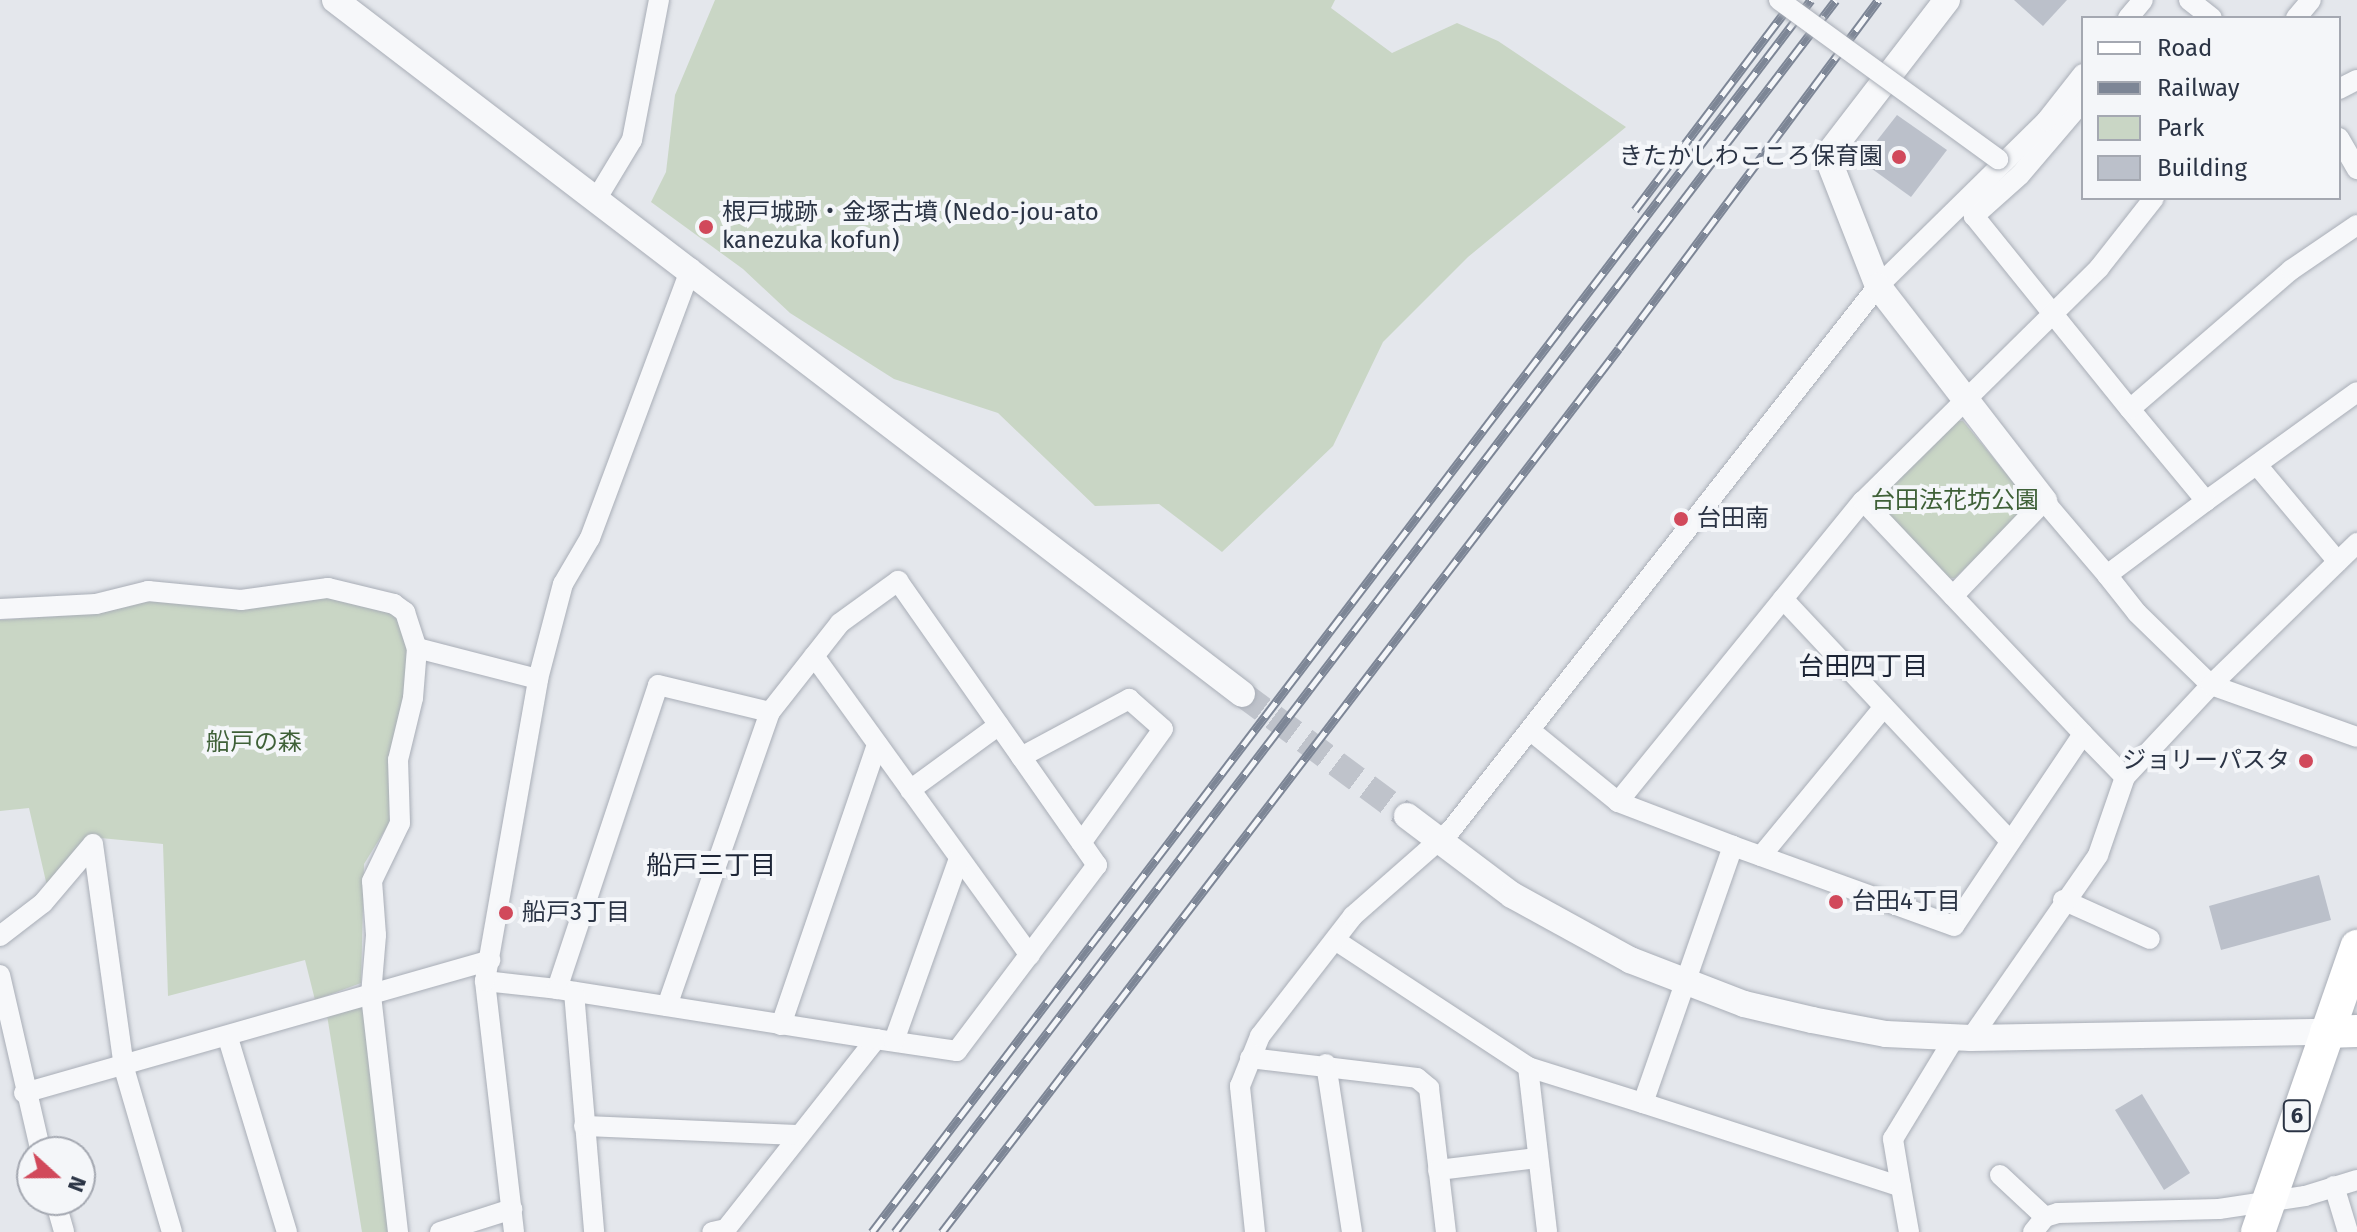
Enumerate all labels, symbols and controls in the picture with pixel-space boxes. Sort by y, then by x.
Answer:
legend [2081,16,2341,200]
text: Road [2157,34,2212,62]
text: Railway [2157,74,2240,102]
text: Park [2157,114,2204,142]
place label: きたかしわこころ保育園 [1619,143,1883,171]
marker: きたかしわこころ保育園 [1890,148,1908,166]
text: Building [2157,154,2247,182]
place label: 根戸城跡・金塚古墳 (Nedo-jou-ato kanezuka kofun) [722,199,1099,255]
marker: 根戸城跡・金塚古墳 (Nedo-jou-ato kanezuka kofun) [697,218,715,236]
park label: 台田法花坊公園 [1871,487,2039,515]
place label: 台田南 [1697,505,1769,533]
marker: 台田南 [1672,510,1690,528]
district label: 台田四丁目 [1798,651,1928,683]
park label: 船戸の森 [206,729,302,757]
place label: ジョリーパスタ [2122,747,2290,775]
marker: ジョリーパスタ [2297,752,2315,770]
district label: 船戸三丁目 [646,850,776,882]
place label: 台田4丁目 [1852,888,1961,916]
marker: 台田4丁目 [1827,893,1845,911]
place label: 船戸3丁目 [522,899,630,927]
marker: 船戸3丁目 [497,904,515,922]
road number: 6 [2281,1098,2313,1134]
north arrow [16,1136,96,1216]
text: N [62,1172,92,1196]

